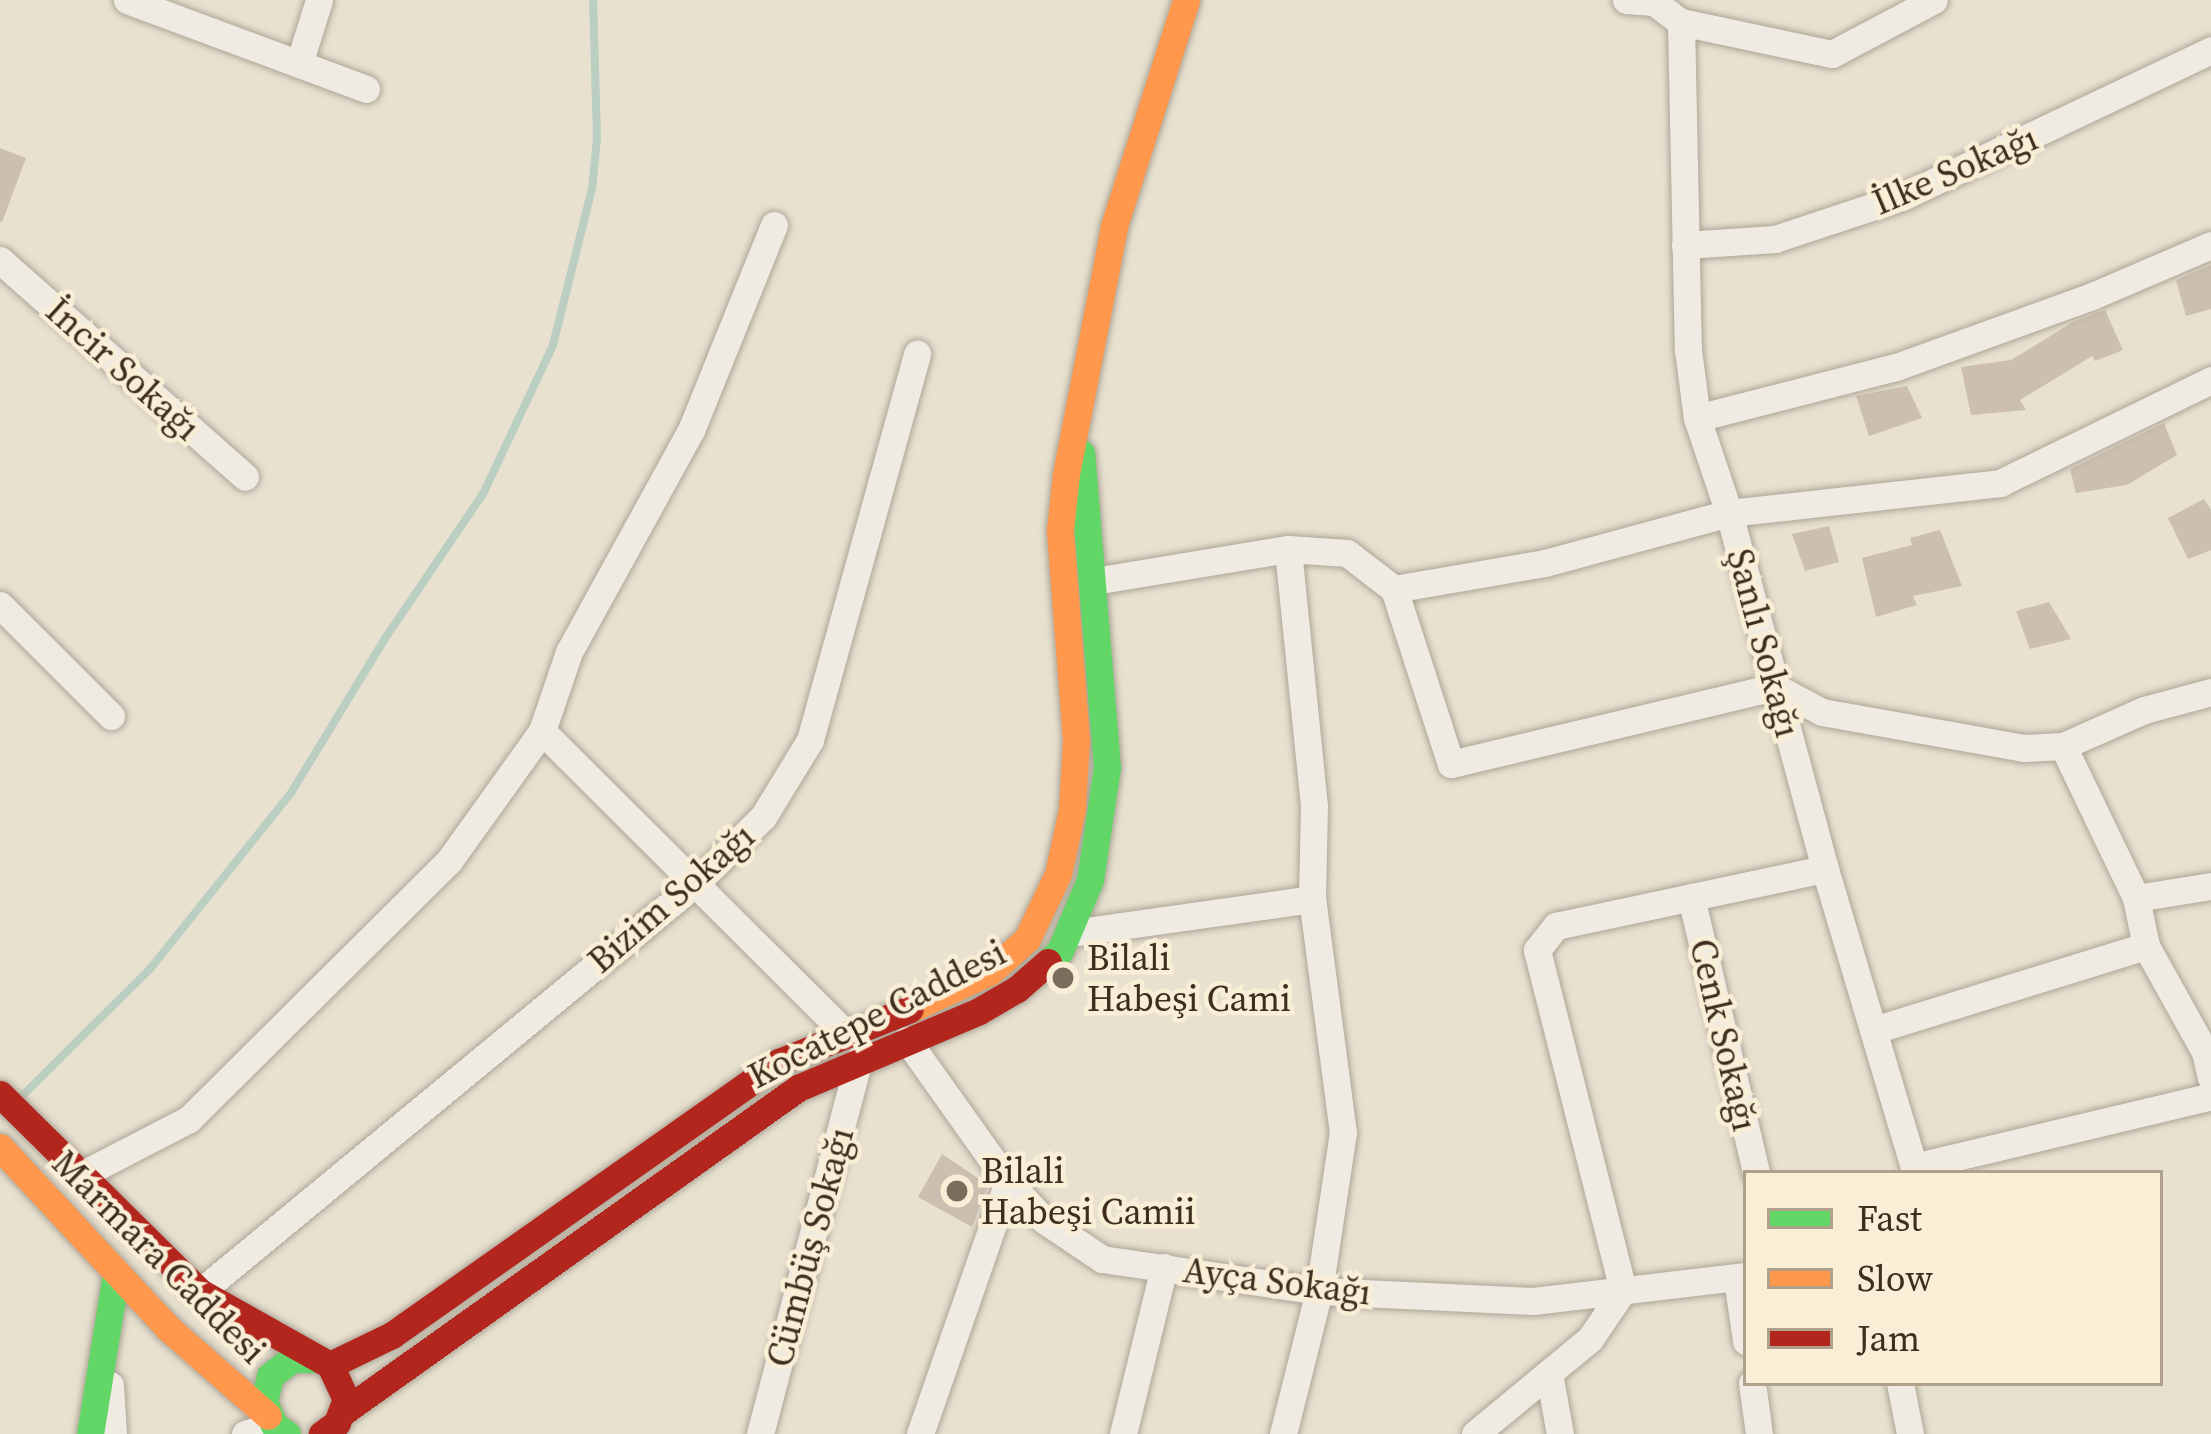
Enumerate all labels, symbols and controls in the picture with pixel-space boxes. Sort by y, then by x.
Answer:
street label: İlke Sokağı [1866,116,2044,224]
street label: İncir Sokağı [37,289,209,449]
street label: Şanlı Sokağı [1718,544,1810,742]
street label: Bizim Sokağı [579,814,763,982]
street label: Kocatepe Caddesi [741,931,1013,1097]
place label: Bilali Habeşi Cami [1087,935,1291,1020]
street label: Cenk Sokağı [1681,935,1767,1135]
marker: Bilali Habeşi Cami [1050,965,1076,991]
street label: Cümbüş Sokağı [757,1123,863,1371]
street label: Marmara Caddesi [43,1141,275,1373]
place label: Bilali Habeşi Camii [981,1148,1196,1233]
legend [1743,1170,2163,1386]
marker: Bilali Habeşi Camii [944,1178,970,1204]
text: Fast [1857,1194,1922,1243]
street label: Ayça Sokağı [1181,1248,1373,1314]
text: Slow [1857,1254,1933,1303]
text: Jam [1857,1314,1920,1363]

